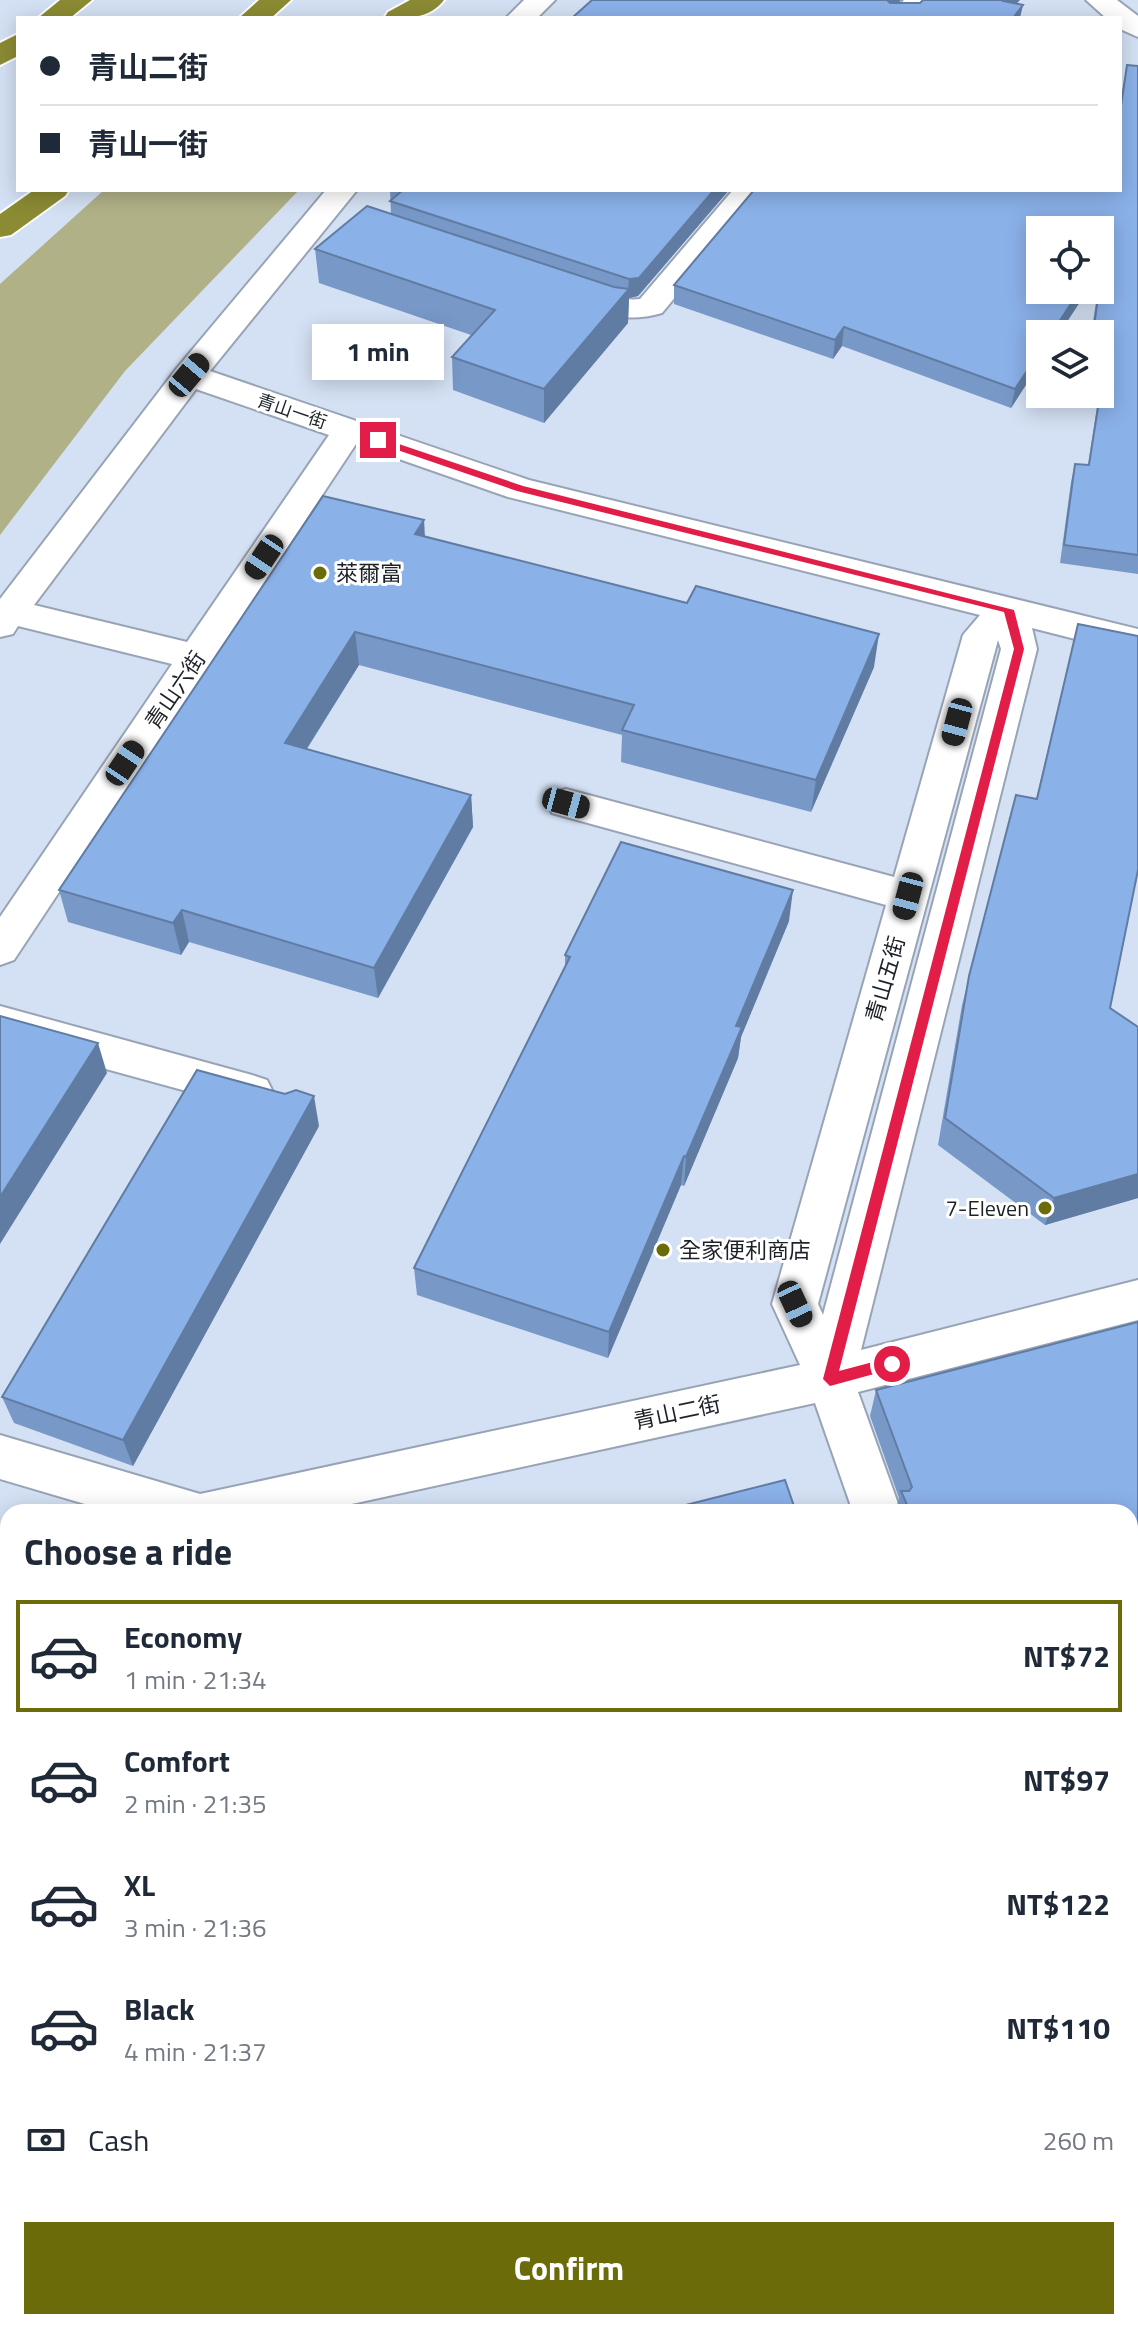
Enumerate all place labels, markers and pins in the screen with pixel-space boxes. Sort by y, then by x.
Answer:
place label: 萊爾富 [336,556,402,590]
marker: 萊爾富 [311,564,329,582]
place label: 7-Eleven [946,1191,1029,1225]
marker: 7-Eleven [1036,1199,1054,1217]
place label: 全家便利商店 [679,1233,811,1267]
marker: 全家便利商店 [654,1241,672,1259]

